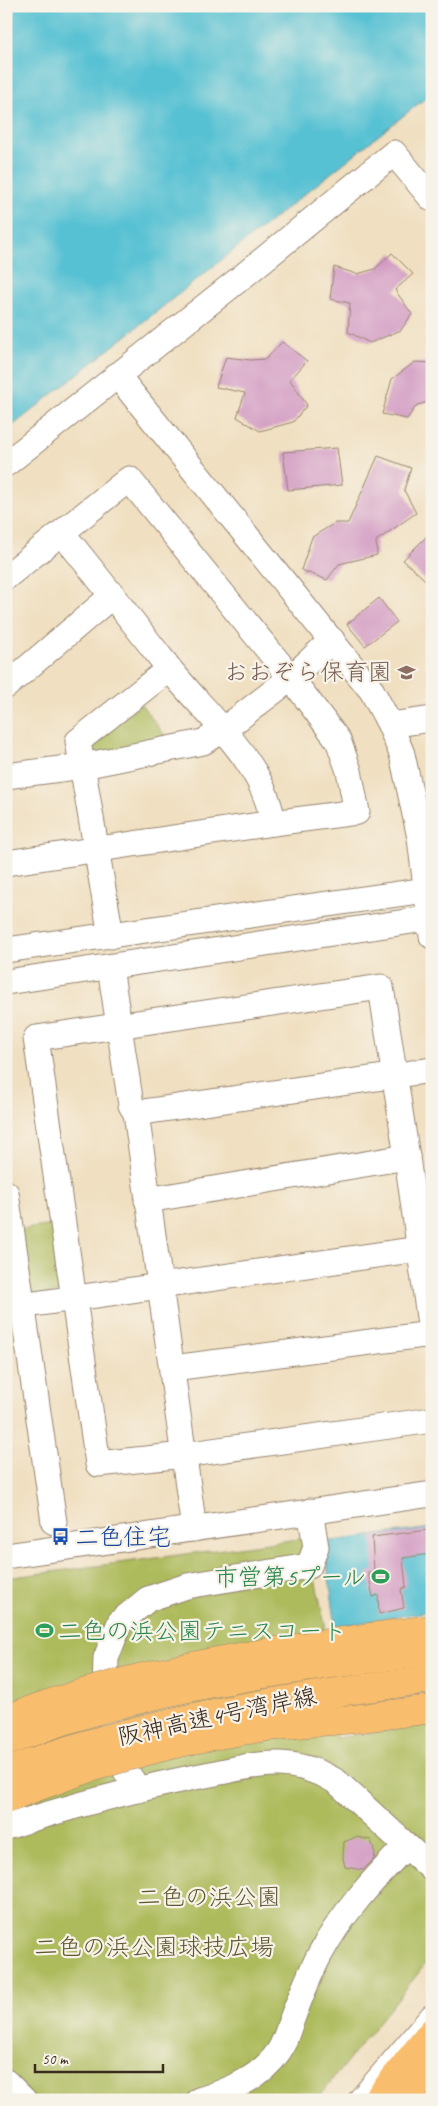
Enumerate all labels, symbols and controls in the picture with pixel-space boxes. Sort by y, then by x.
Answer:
place label: おおぞら保育園 [224,657,392,687]
school or university icon: おおぞら保育園 [396,662,416,682]
place label: 二色住宅 [75,1522,171,1552]
bus stop icon: 二色住宅 [51,1527,71,1547]
place label: 市営第5プール [214,1562,366,1592]
sports icon: 市営第5プール [370,1567,390,1587]
place label: 二色の浜公園テニスコート [58,1616,346,1646]
sports icon: 二色の浜公園テニスコート [34,1621,54,1641]
street label: 阪神高速4号湾岸線 [115,1680,319,1752]
park label: 二色の浜公園 [137,1882,281,1912]
park label: 二色の浜公園球技広場 [34,1932,274,1962]
scale bar [35,2041,162,2073]
text: 50 m [42,2050,69,2069]

